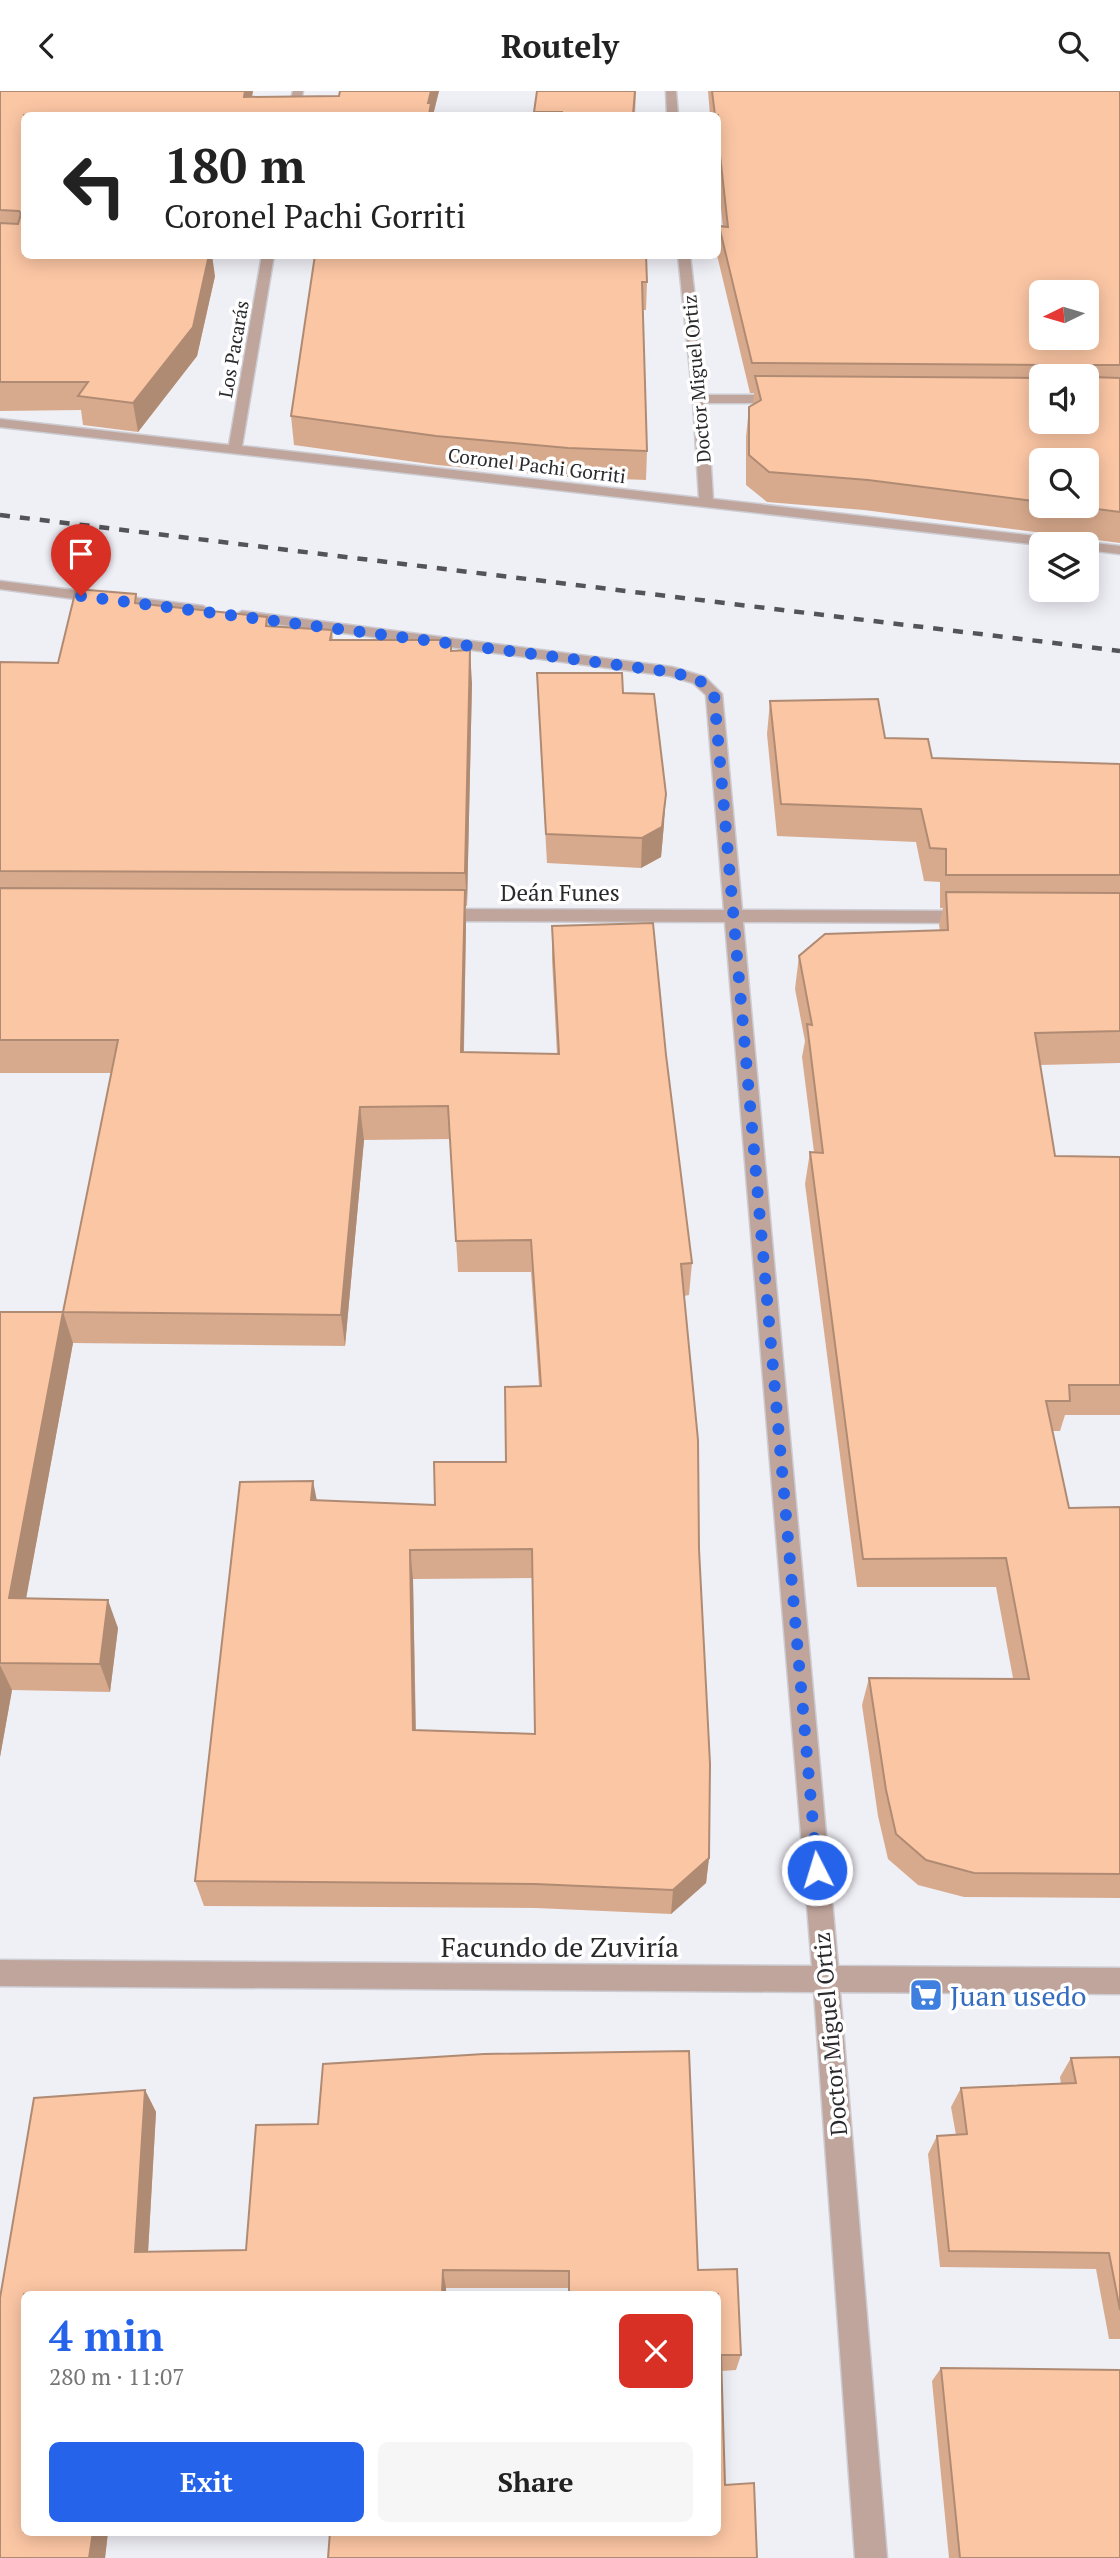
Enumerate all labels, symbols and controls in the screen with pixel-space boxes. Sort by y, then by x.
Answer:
text: Routely [501,25,619,67]
icon: back [28,27,66,65]
icon: search [1054,27,1092,65]
text: 180 m [164,132,306,197]
icon: left [49,140,140,231]
text: Coronel Pachi Gorriti [164,195,466,237]
north arrow [1029,280,1099,350]
map controls [1029,280,1099,602]
street label: Doctor Miguel Ortiz [676,294,716,464]
street label: Los Pacarás [212,298,254,400]
button: sound [1029,364,1099,434]
street label: Coronel Pachi Gorriti [447,442,627,488]
button: search [1029,448,1099,518]
pin [51,524,111,596]
button: layers [1029,532,1099,602]
icon: arrive [62,535,100,573]
street label: Deán Funes [500,877,620,908]
position arrow [780,1833,854,1907]
street label: Facundo de Zuviría [441,1928,679,1965]
street label: Doctor Miguel Ortiz [806,1931,854,2137]
supermarket icon: Juan usedo [907,1976,945,2014]
place label: Juan usedo [950,1977,1087,2014]
text: 4 min [49,2307,164,2363]
button: close [619,2314,693,2388]
text: 280 m · 11:07 [49,2361,184,2392]
button: Exit [49,2442,364,2522]
button: Share [378,2442,693,2522]

